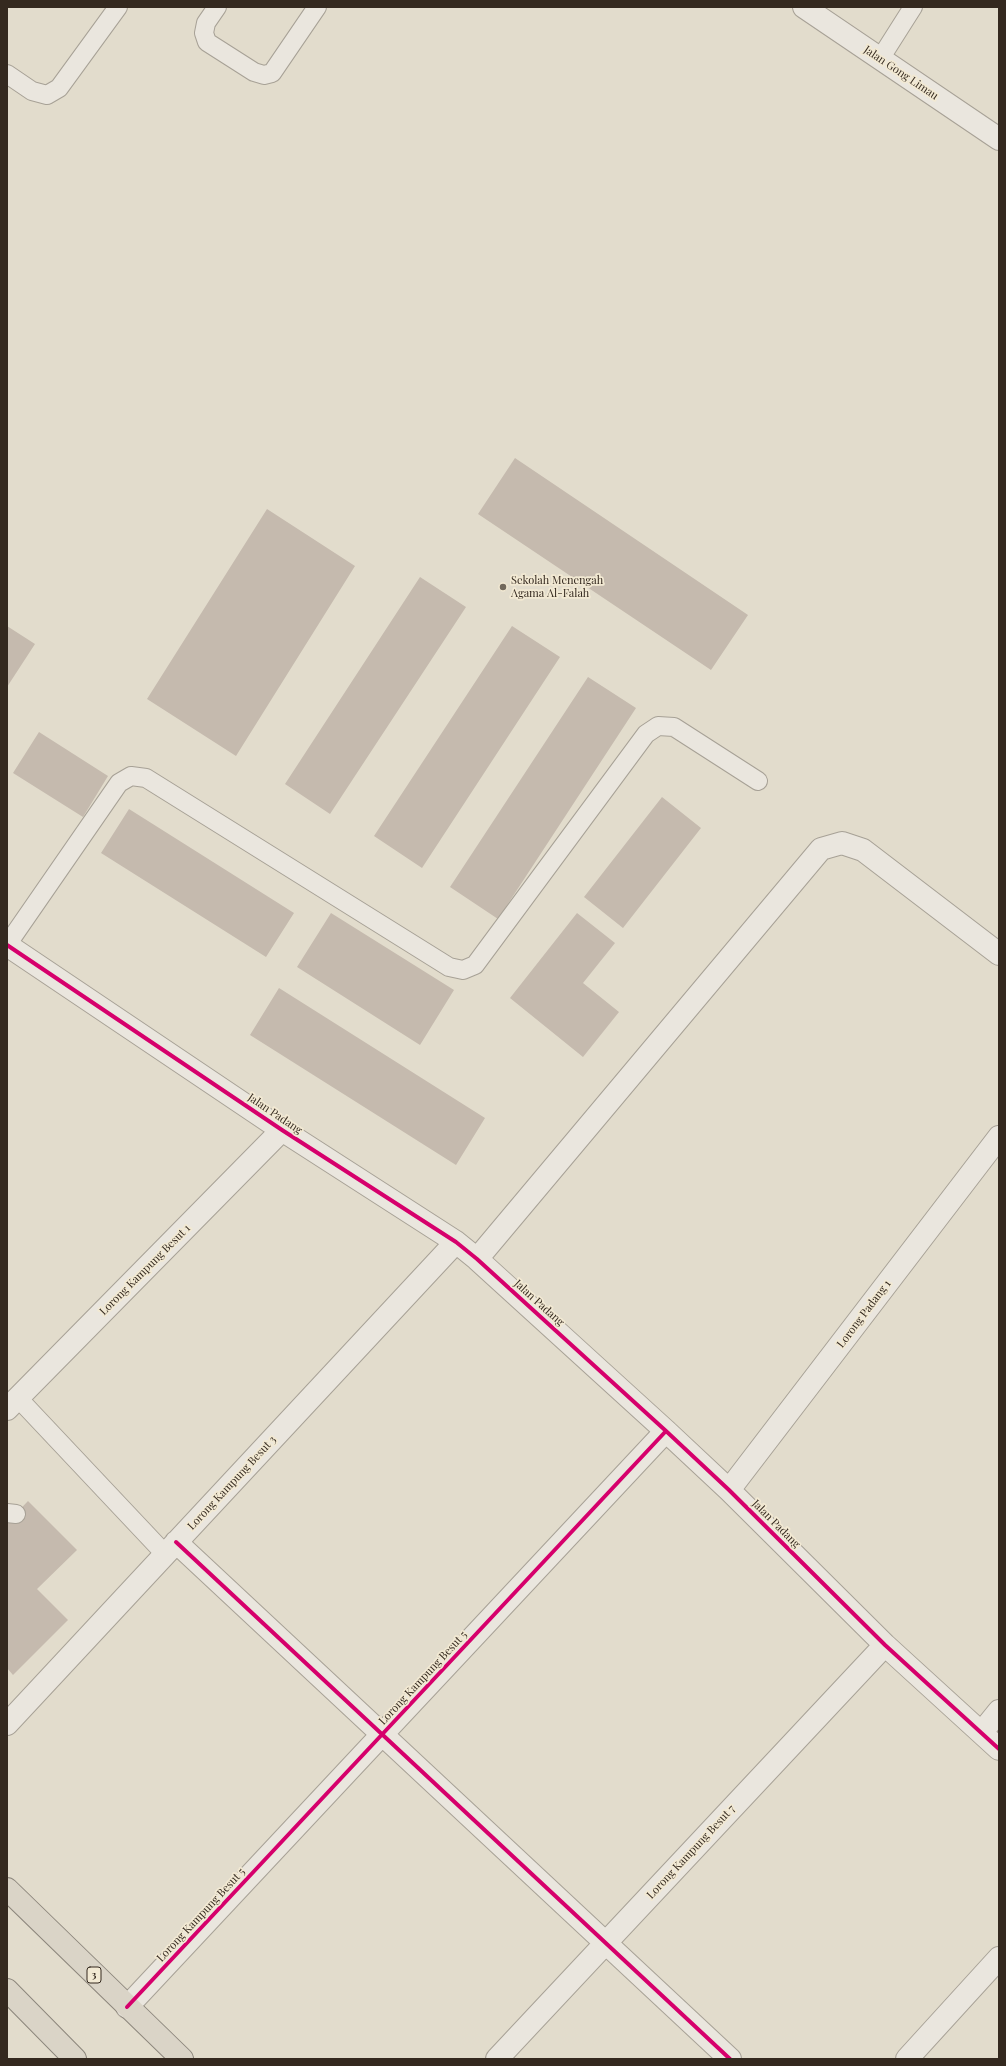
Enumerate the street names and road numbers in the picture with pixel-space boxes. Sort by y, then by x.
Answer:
street label: Jalan Gong Limau [861,43,941,103]
street label: Jalan Padang [245,1091,305,1137]
street label: Lorong Kampung Besut 1 [97,1222,193,1318]
street label: Jalan Padang [511,1277,567,1329]
street label: Lorong Padang 1 [834,1278,894,1350]
street label: Lorong Kampung Besut 3 [185,1433,279,1533]
street label: Jalan Padang [749,1497,803,1551]
street label: Lorong Kampung Besut 5 [376,1628,470,1728]
street label: Lorong Kampung Besut 7 [644,1802,738,1902]
street label: Lorong Kampung Besut 5 [154,1865,248,1965]
road number: 3 [87,1967,101,1983]

